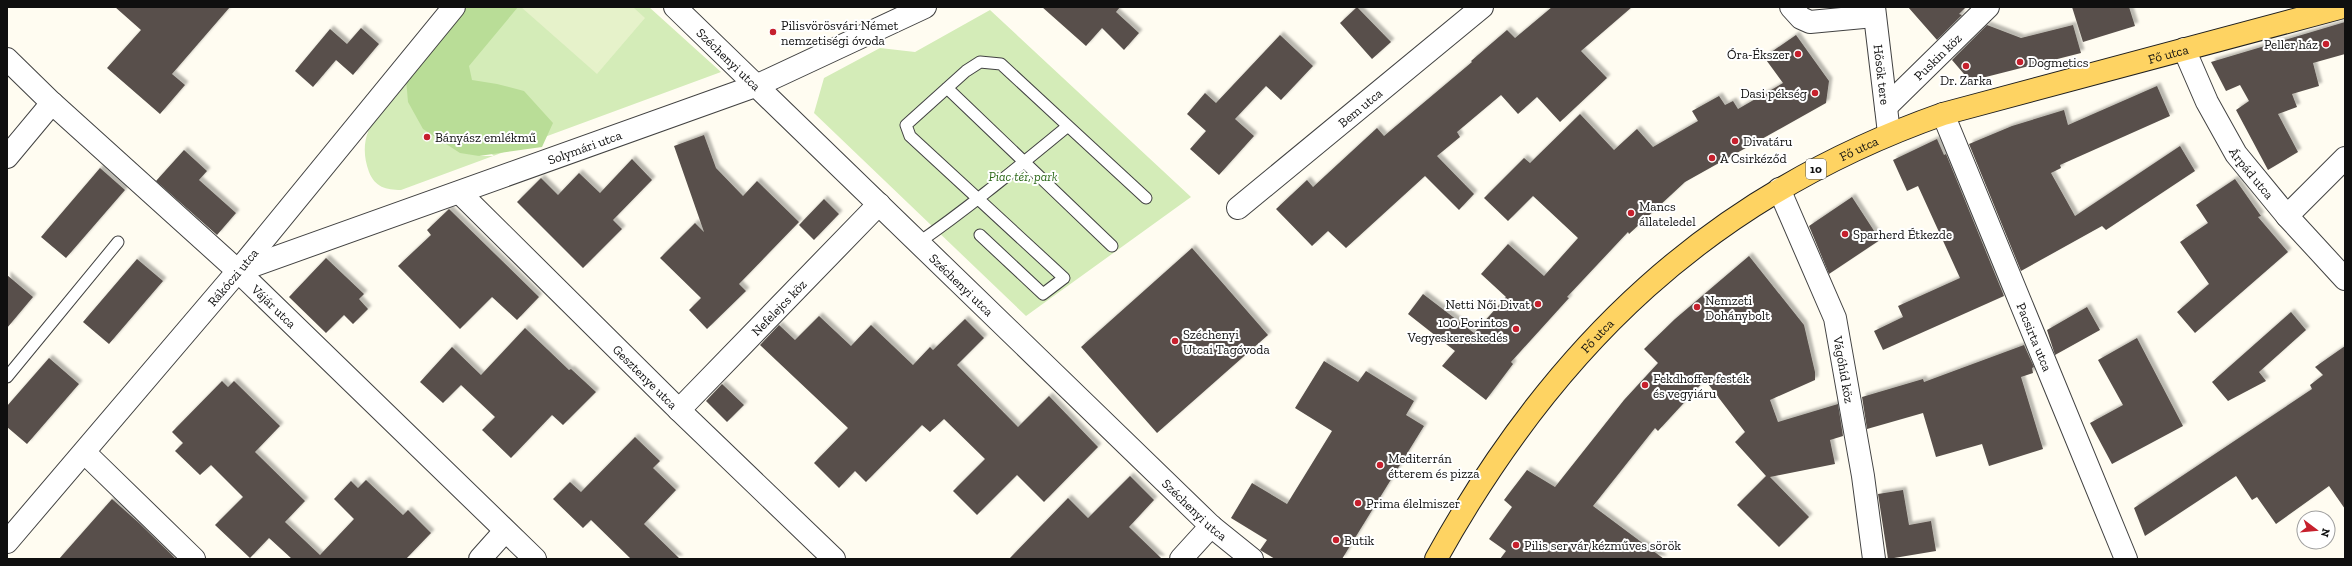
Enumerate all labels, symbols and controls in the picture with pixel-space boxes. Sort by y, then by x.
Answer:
place label: Pilisvörösvári Német nemzetiségi óvoda [781,18,898,48]
street label: Széchenyi utca [694,25,765,94]
marker: Pilisvörösvári Német nemzetiségi óvoda [768,27,778,37]
street label: Puskin köz [1911,30,1964,83]
place label: Peller ház [2264,37,2318,52]
marker: Peller ház [2321,39,2331,49]
street label: Fő utca [2146,41,2191,66]
street label: Hősök tere [1871,43,1893,106]
place label: Óra-Ékszer [1727,47,1790,62]
marker: Óra-Ékszer [1793,49,1803,59]
place label: Dogmetics [2028,55,2089,70]
marker: Dogmetics [2015,57,2025,67]
marker: Dr. Zarka [1961,61,1971,71]
place label: Dr. Zarka [1940,73,1993,88]
street label: Bem utca [1335,85,1386,130]
place label: Dasi pékség [1740,86,1807,101]
marker: Dasi pékség [1810,88,1820,98]
street label: Solymári utca [545,127,624,167]
place label: Bányász emlékmű [435,130,537,145]
marker: Bányász emlékmű [422,132,432,142]
street label: Fő utca [1837,133,1881,164]
place label: Divatáru [1743,134,1793,149]
marker: Divatáru [1730,136,1740,146]
street label: Árpád utca [2226,145,2278,202]
place label: A Csirkéződ [1720,151,1787,166]
marker: A Csirkéződ [1707,153,1717,163]
road number: 10 [1806,159,1826,179]
park label: Piac tér, park [988,169,1058,184]
place label: Mancs állateledel [1639,199,1696,229]
marker: Mancs állateledel [1626,208,1636,218]
place label: Sparherd Étkezde [1853,227,1952,242]
marker: Sparherd Étkezde [1840,229,1850,239]
street label: Rákóczi utca [204,245,261,309]
street label: Széchenyi utca [927,250,997,319]
street label: Nefelejcs köz [748,276,809,339]
street label: Vájár utca [248,280,300,332]
place label: Nemzeti Dohánybolt [1705,293,1770,323]
place label: Netti Női Divat [1445,297,1530,312]
marker: Netti Női Divat [1533,299,1543,309]
street label: Pacsirta utca [2014,300,2056,374]
marker: Nemzeti Dohánybolt [1692,302,1702,312]
place label: 100 Forintos Vegyeskereskedés [1406,315,1508,345]
street label: Fő utca [1577,315,1617,356]
marker: 100 Forintos Vegyeskereskedés [1511,324,1521,334]
place label: Széchenyi Utcai Tagóvoda [1183,327,1270,357]
street label: Vágóhíd köz [1831,334,1857,404]
marker: Széchenyi Utcai Tagóvoda [1170,336,1180,346]
street label: Gesztenye utca [610,341,681,412]
place label: Fekdhoffer festék és vegyiáru [1653,371,1750,401]
marker: Fekdhoffer festék és vegyiáru [1640,380,1650,390]
place label: Mediterrán étterem és pizza [1388,451,1480,481]
marker: Mediterrán étterem és pizza [1375,460,1385,470]
street label: Széchenyi utca [1159,476,1231,544]
place label: Prima élelmiszer [1366,496,1460,511]
marker: Prima élelmiszer [1353,498,1363,508]
north arrow [2296,510,2336,550]
text: N [2318,527,2333,539]
place label: Butik [1344,533,1375,548]
marker: Butik [1331,535,1341,545]
place label: Pilis ser vár kézműves sörök [1524,538,1681,553]
marker: Pilis ser vár kézműves sörök [1511,540,1521,550]

